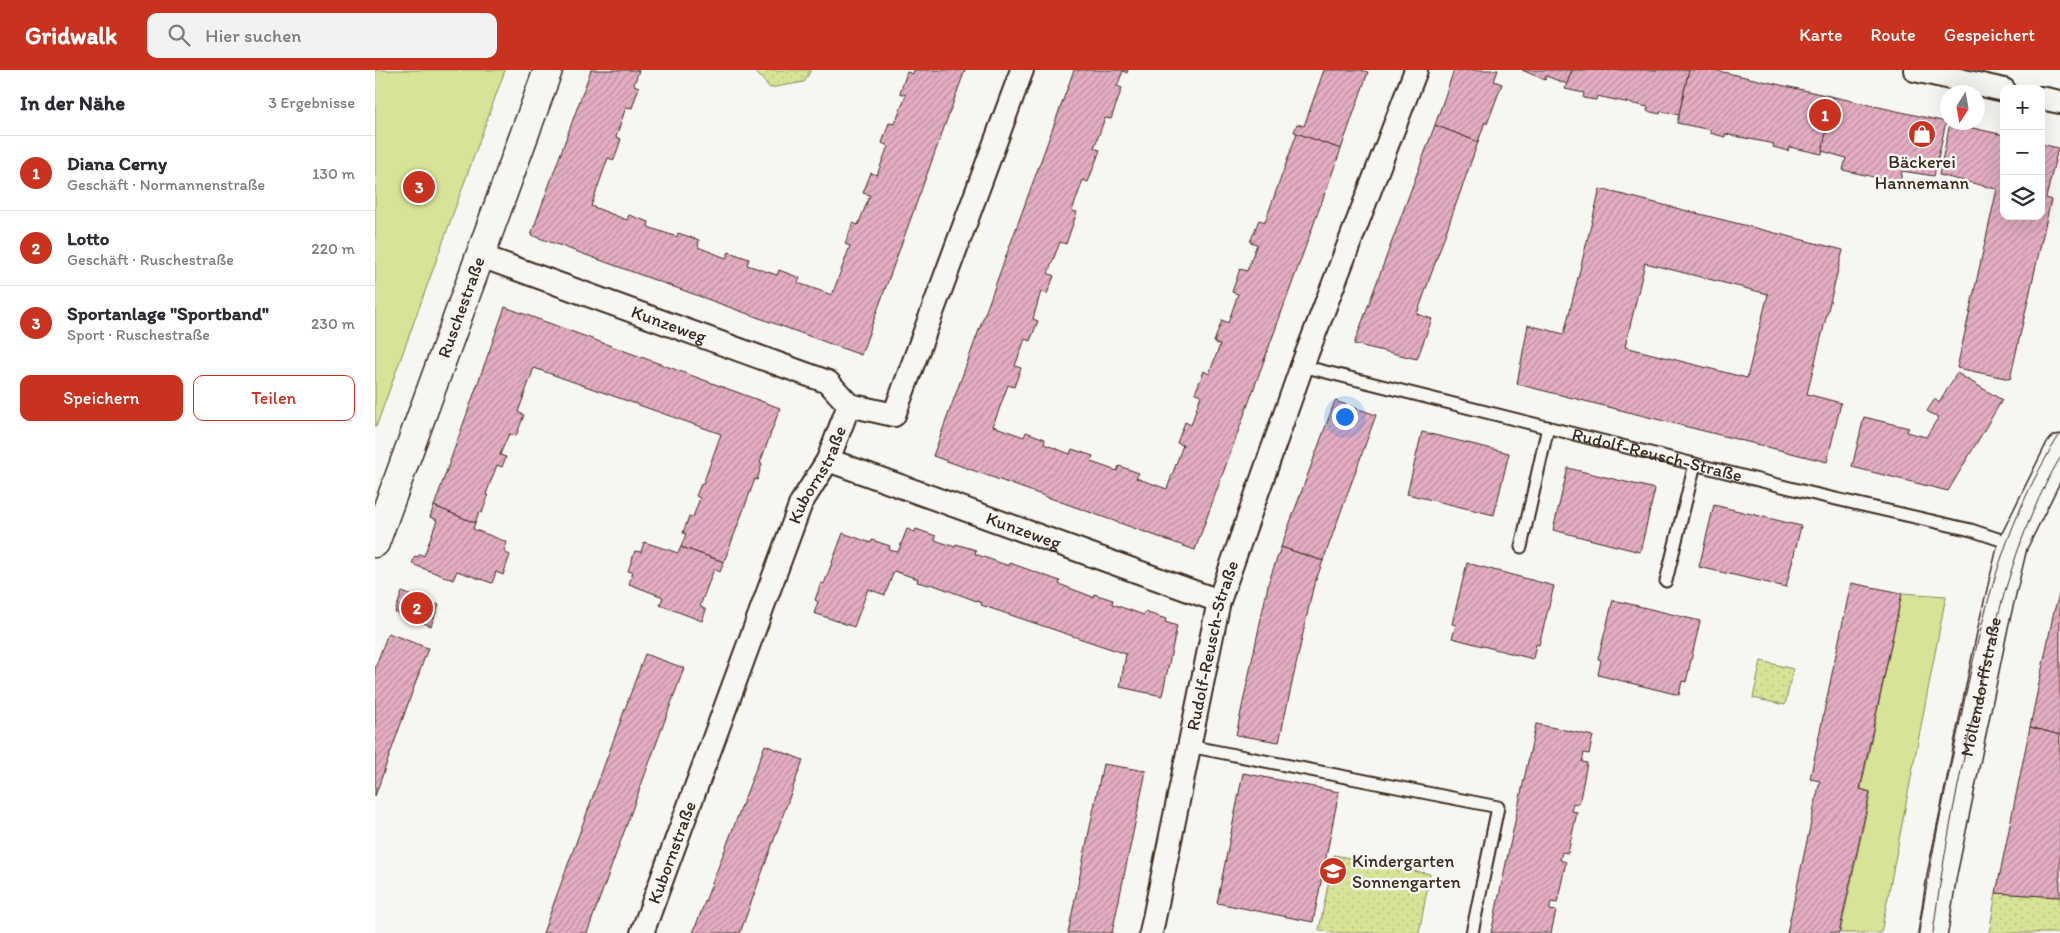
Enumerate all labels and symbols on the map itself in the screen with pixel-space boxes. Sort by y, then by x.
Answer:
north arrow [1940,85,1985,130]
pin: 1 [1809,96,1841,134]
shop icon: Bäckerei Hannemann [1907,119,1937,149]
place label: Bäckerei Hannemann [1875,151,1970,194]
pin: 3 [403,168,435,206]
street label: Ruschestraße [433,254,490,361]
street label: Kunzeweg [628,301,710,348]
your location [1332,404,1358,430]
street label: Kubornstraße [783,423,851,527]
street label: Rudolf-Reusch-Straße [1570,423,1744,487]
street label: Kunzeweg [983,507,1065,554]
street label: Rudolf-Reusch-Straße [1182,557,1243,733]
pin: 2 [401,589,433,627]
street label: Möllendorffstraße [1956,615,2006,758]
street label: Kubornstraße [643,798,701,907]
place label: Kindergarten Sonnengarten [1352,850,1461,893]
school or university icon: Kindergarten Sonnengarten [1318,856,1348,886]

